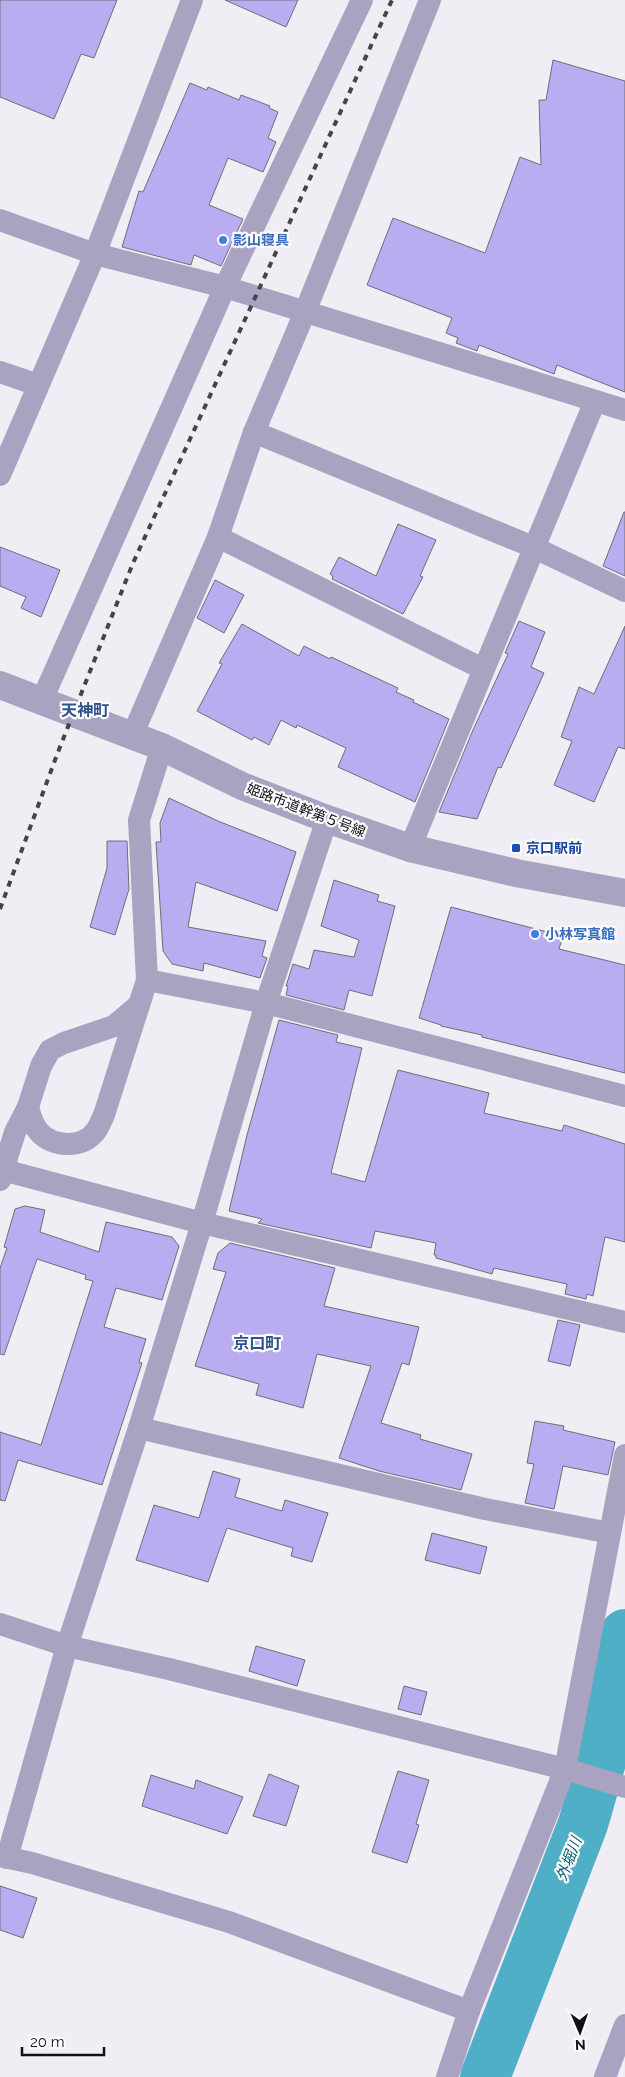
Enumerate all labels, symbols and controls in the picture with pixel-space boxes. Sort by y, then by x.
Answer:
place label: 影山寝具 [233,232,289,248]
marker: 影山寝具 [217,234,229,246]
district label: 天神町 [61,701,109,720]
street label: 姫路市道幹第５号線 [244,780,368,840]
place label: 京口駅前 [526,840,582,856]
marker: 京口駅前 [510,842,522,854]
place label: 小林写真館 [545,926,615,942]
marker: 小林写真館 [529,928,541,940]
district label: 京口町 [233,1334,281,1353]
water label: 外堀川 [553,1833,586,1883]
north arrow [555,2007,605,2057]
scale bar [22,2024,105,2056]
text: 20 m [30,2033,65,2051]
text: N [575,2037,586,2053]

